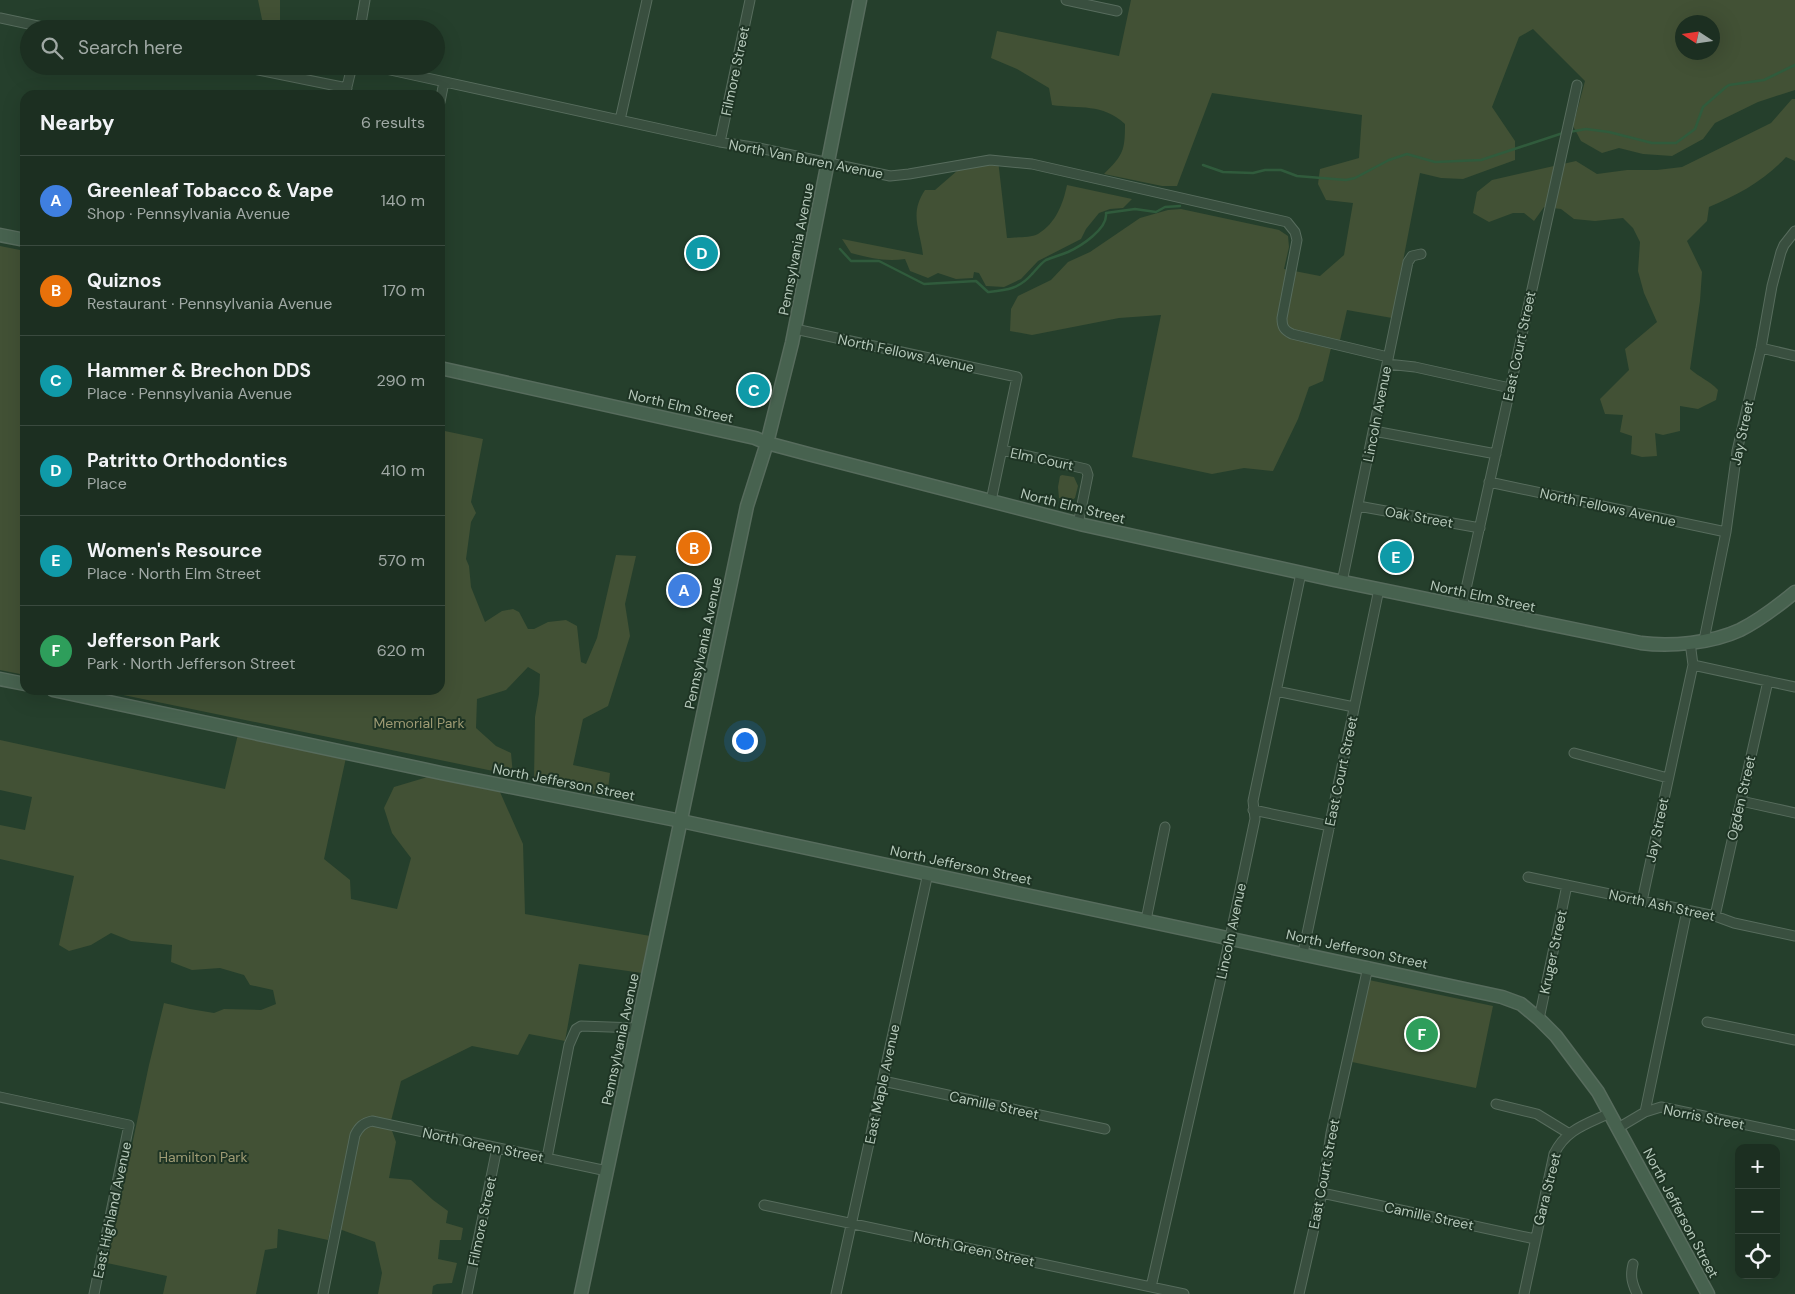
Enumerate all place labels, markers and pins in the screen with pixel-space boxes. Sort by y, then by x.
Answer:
pin: D [686,234,718,272]
pin: C [738,371,770,409]
pin: B [678,529,710,567]
pin: E [1380,538,1412,576]
pin: A [668,571,700,609]
pin: F [1406,1015,1438,1053]

